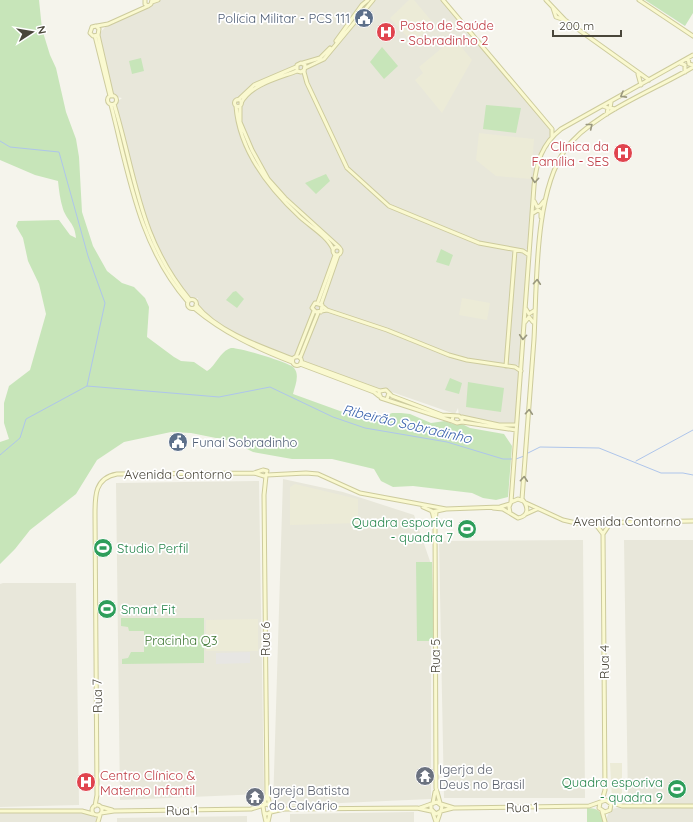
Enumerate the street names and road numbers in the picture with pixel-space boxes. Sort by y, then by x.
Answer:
street label: Avenida Contorno [124,466,232,482]
street label: Avenida Contorno [573,513,681,529]
street label: Rua 6 [257,622,273,656]
street label: Rua 5 [427,639,443,673]
street label: Rua 4 [596,645,612,679]
street label: Rua 7 [89,678,105,713]
street label: Rua 1 [506,799,538,815]
street label: Rua 1 [166,802,198,818]

